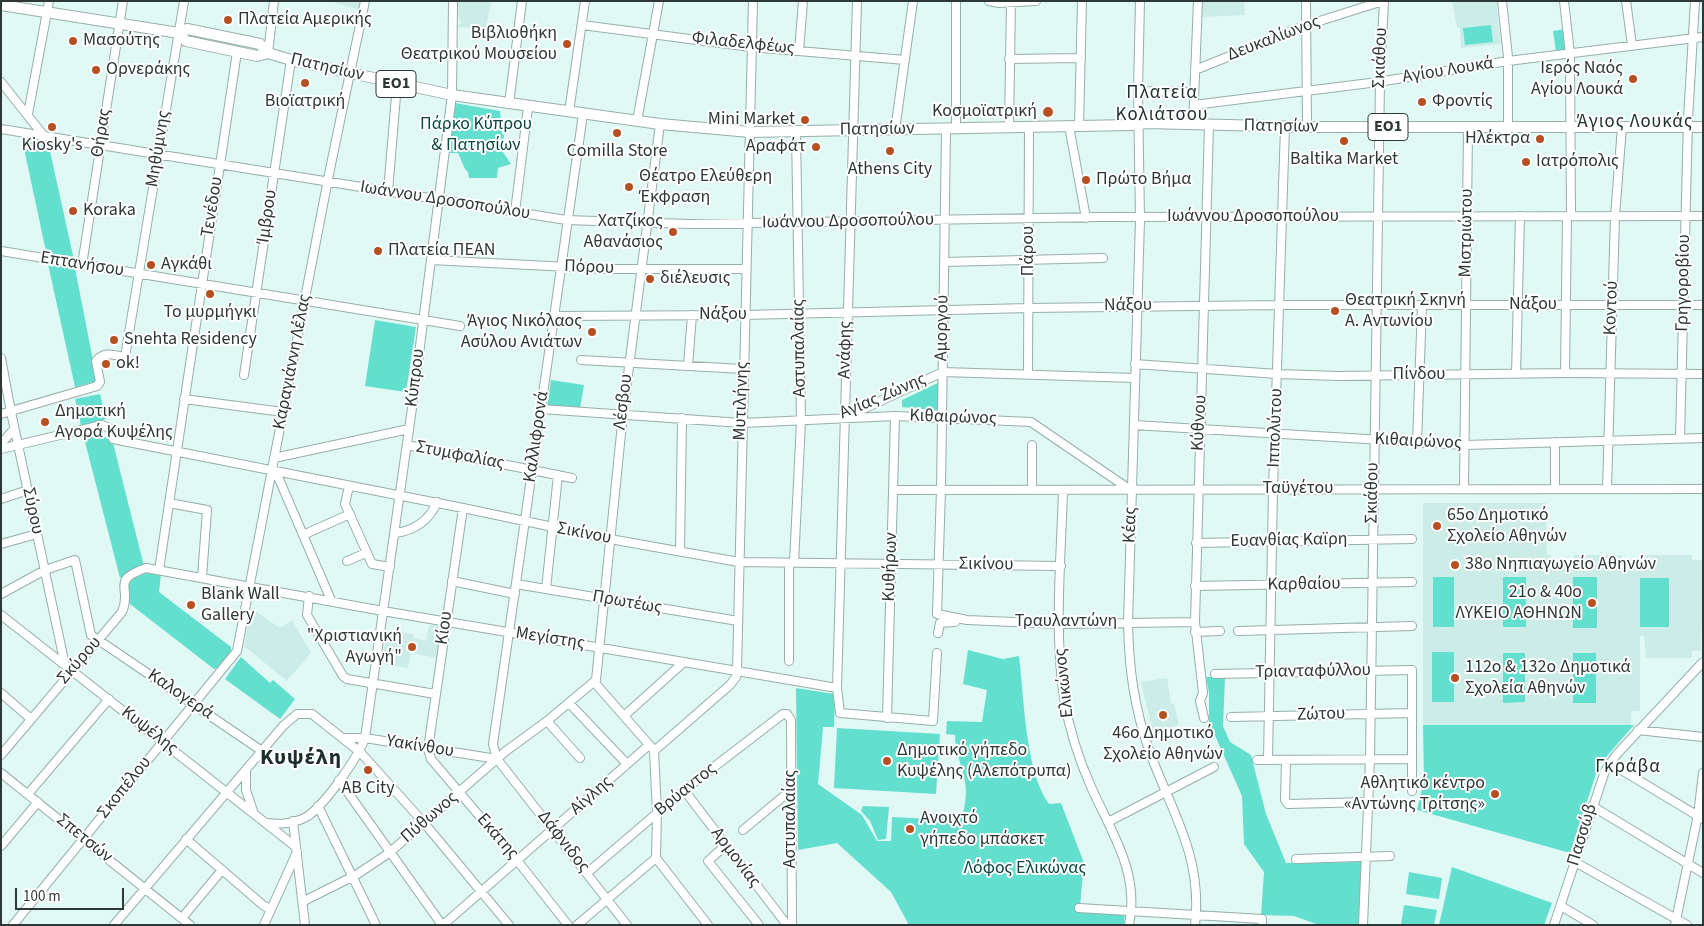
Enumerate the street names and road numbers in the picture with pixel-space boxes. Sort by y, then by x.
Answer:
street label: Δευκαλίωνος [1224,11,1324,67]
street label: Σκιάθου [1369,27,1393,89]
street label: Φιλαδελφέως [690,28,796,60]
street label: Πατησίων [288,49,366,87]
street label: Αγίου Λουκά [1401,53,1495,89]
road number: ΕΟ1 [376,70,416,98]
street label: Θήρας [87,107,117,159]
street label: Μηθύμνης [142,109,176,189]
road number: ΕΟ1 [1368,114,1408,140]
street label: Πατησίων [1243,116,1319,138]
street label: Πατησίων [839,119,915,141]
street label: Τενέδου [198,175,228,239]
street label: Ιωάννου Δροσοπούλου [358,177,532,225]
street label: Ίμβρου [253,188,283,246]
street label: Μιστριώτου [1455,188,1479,278]
street label: Ιωάννου Δροσοπούλου [1167,206,1339,228]
street label: Ιωάννου Δροσοπούλου [762,210,934,234]
street label: Πάρου [1018,226,1040,276]
street label: Γρηγοροβίου [1672,234,1696,332]
street label: Επτανήσου [39,248,125,282]
street label: Πόρου [564,256,614,280]
street label: Κοντού [1600,280,1624,336]
street label: Καραγιάννη Λέλας [269,292,317,432]
street label: Νάξου [1509,294,1557,316]
street label: Αμοργού [932,295,954,361]
street label: Νάξου [1104,295,1152,317]
street label: Αστυπαλαίας [788,298,812,398]
street label: Νάξου [699,304,747,326]
street label: Ανάφης [835,321,857,379]
street label: Κύπρου [402,348,430,408]
street label: Μυτιλήνης [730,361,754,441]
street label: Πίνδου [1393,364,1445,386]
street label: Αγίας Ζώνης [836,369,930,425]
street label: Λέσβου [610,373,638,431]
street label: Ιππολύτου [1264,388,1288,468]
street label: Καλλιφρονά [520,390,554,484]
street label: Κύθνου [1188,394,1212,452]
street label: Κιθαιρώνος [909,406,997,430]
street label: Κιθαιρώνος [1374,429,1462,455]
street label: Στυμφαλίας [414,437,506,475]
street label: Σκιάθου [1362,462,1384,524]
street label: Ταϋγέτου [1263,478,1333,500]
street label: Σύρου [17,486,47,536]
street label: Κέας [1120,507,1142,543]
street label: Σικίνου [555,518,613,550]
street label: Ευανθίας Καϊρη [1230,529,1348,553]
street label: Κυθήρων [879,532,903,602]
street label: Σικίνου [958,554,1014,576]
street label: Καρθαίου [1267,574,1341,596]
street label: Πρωτέως [591,586,663,620]
street label: Κίου [432,610,458,646]
street label: Τραυλαντώνη [1015,611,1117,633]
street label: Μεγίστης [514,623,586,655]
street label: Σκύρου [53,633,107,689]
street label: Ελικώνος [1051,647,1079,719]
street label: Τριανταφύλλου [1255,660,1371,684]
street label: Καλογερά [143,665,217,725]
street label: Κυψέλης [116,702,182,760]
street label: Ζώτου [1296,703,1346,727]
street label: Υακίνθου [385,731,455,763]
street label: Σκοπέλου [93,753,157,823]
street label: Βρύαντος [651,759,721,821]
street label: Αστυπαλαίας [780,770,802,868]
street label: Αίγλης [566,772,618,820]
street label: Πύθωνος [397,787,463,849]
street label: Πασσώβ [1563,801,1603,869]
street label: Δάφνιδος [532,807,594,877]
street label: Σπετσών [52,810,116,868]
street label: Εκάτης [471,810,523,864]
street label: Αρμονίας [705,824,765,892]

